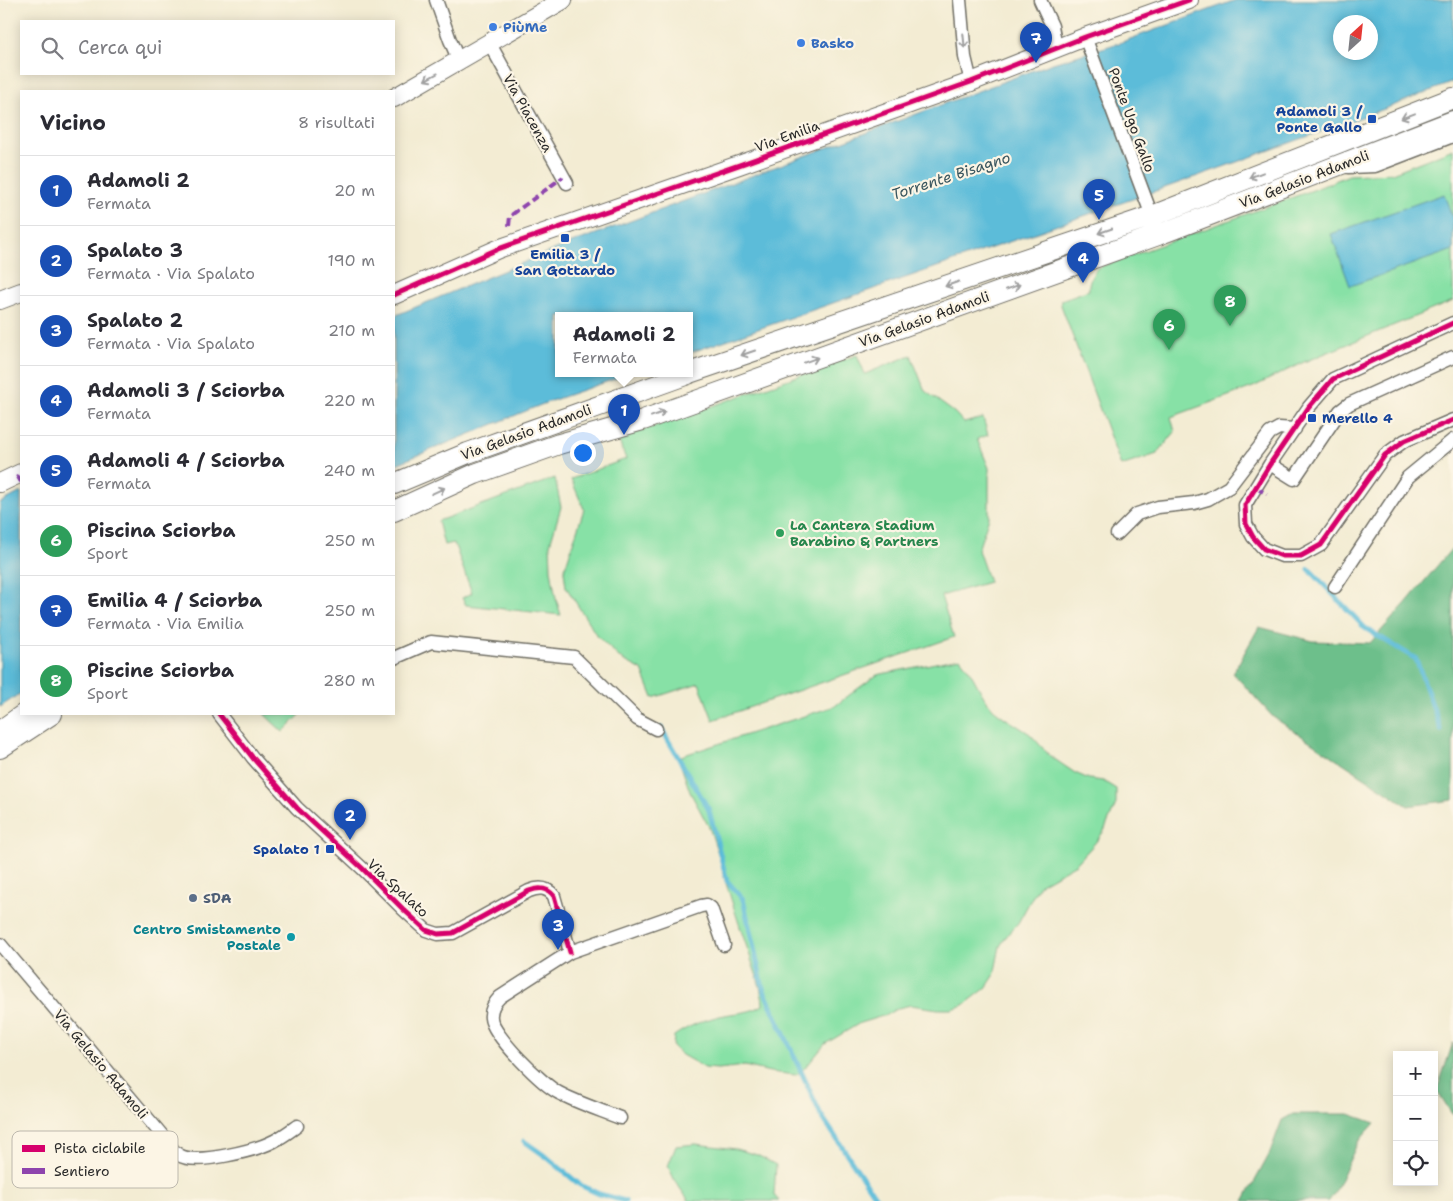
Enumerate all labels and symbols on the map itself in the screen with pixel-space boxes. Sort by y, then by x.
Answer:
north arrow [1333,15,1378,60]
place label: PiùMe [503,18,547,36]
marker: PiùMe [487,21,499,33]
pin: 7 [1020,22,1052,63]
one-way arrow [959,33,969,49]
place label: Basko [811,34,854,52]
marker: Basko [795,37,807,49]
street label: Ponte Ugo Gallo [1105,65,1159,175]
street label: Via Piacenza [499,71,557,156]
one-way arrow [423,72,438,82]
place label: Adamoli 3 / Ponte Gallo [1276,102,1363,136]
one-way arrow [1400,112,1416,121]
marker: Adamoli 3 / Ponte Gallo [1366,113,1378,125]
street label: Via Emilia [752,116,822,156]
street label: Via Gelasio Adamoli [1236,146,1372,212]
water label: Torrente Bisagno [889,147,1013,205]
one-way arrow [1249,171,1264,180]
pin: 5 [1083,179,1115,220]
one-way arrow [1098,227,1114,237]
marker: Emilia 3 / San Gottardo [559,232,571,244]
pin: 4 [1067,242,1099,283]
place label: Emilia 3 / San Gottardo [515,245,615,279]
one-way arrow [944,280,960,289]
one-way arrow [1005,282,1020,291]
pin: 8 [1214,285,1246,326]
street label: Via Gelasio Adamoli [856,287,992,351]
pin: 6 [1153,309,1185,350]
one-way arrow [741,349,756,358]
one-way arrow [802,355,818,364]
pin: 1 [608,394,640,435]
street label: Via Gelasio Adamoli [458,400,594,464]
one-way arrow [649,409,665,418]
place label: Merello 4 [1322,409,1393,427]
marker: Merello 4 [1306,412,1318,424]
your location [570,440,596,466]
one-way arrow [430,486,445,495]
place label: La Cantera Stadium Barabino & Partners [790,516,939,550]
marker: La Cantera Stadium Barabino & Partners [774,527,786,539]
pin: 2 [334,799,366,840]
place label: Spalato 1 [253,840,320,858]
marker: Spalato 1 [324,843,336,855]
street label: Via Spalato [364,855,432,921]
place label: SDA [203,889,232,907]
marker: SDA [187,892,199,904]
pin: 3 [542,909,574,950]
place label: Centro Smistamento Postale [133,920,281,954]
marker: Centro Smistamento Postale [285,931,297,943]
street label: Via Gelasio Adamoli [50,1005,152,1123]
legend [12,1131,178,1188]
text: Pista ciclabile [54,1139,146,1157]
text: Sentiero [54,1162,109,1180]

